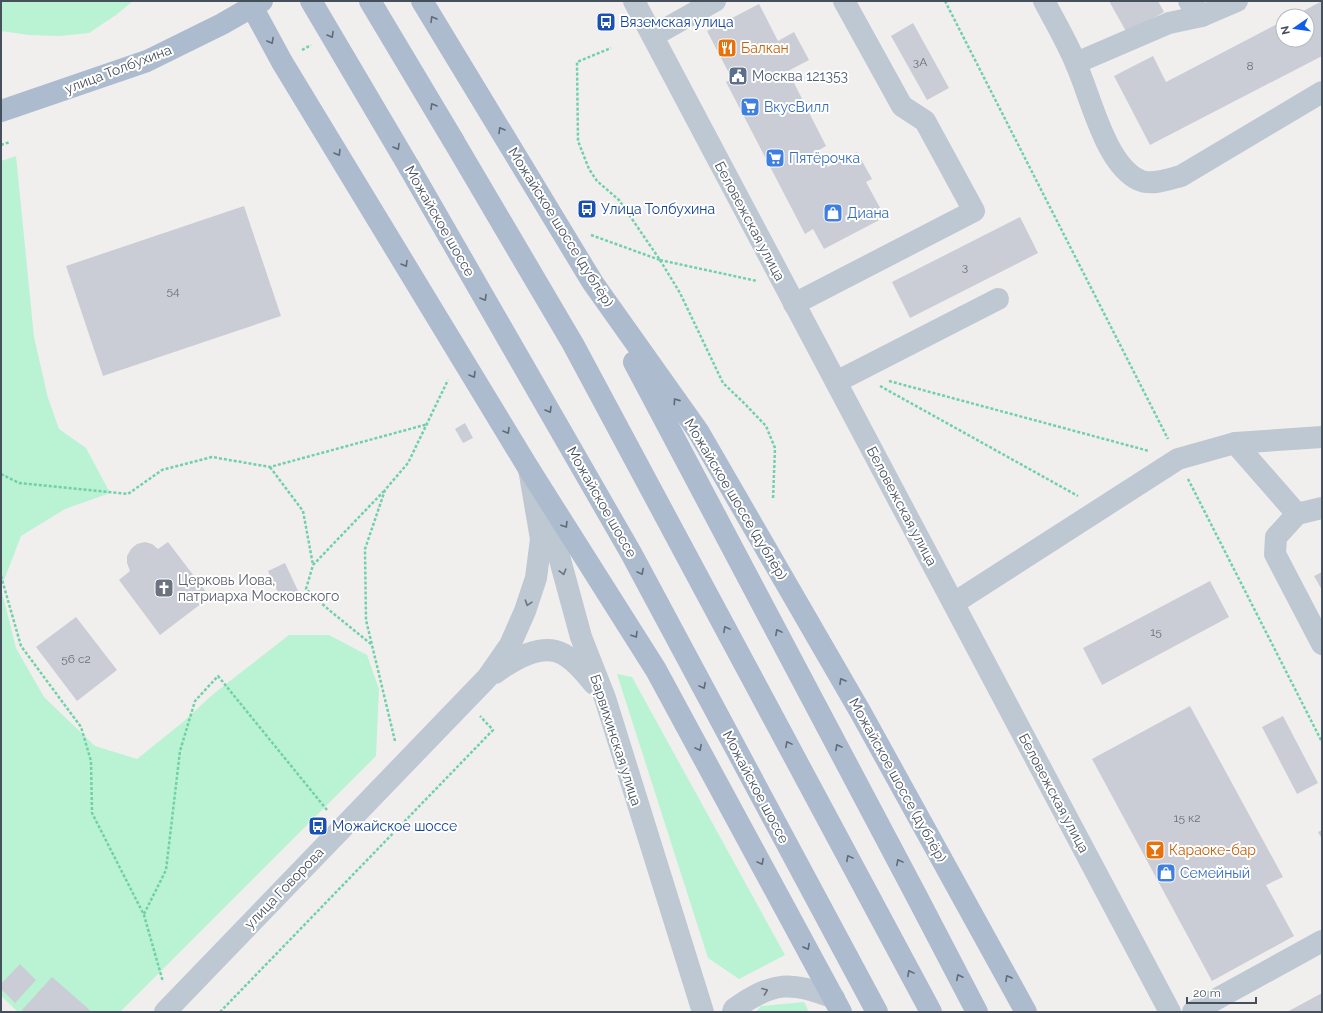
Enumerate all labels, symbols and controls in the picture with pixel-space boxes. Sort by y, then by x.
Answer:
north arrow [1275,8,1315,48]
bus stop icon: Вяземская улица [595,11,617,33]
place label: Вяземская улица [620,14,734,30]
one-way arrow [430,16,438,23]
text: N [1278,25,1293,36]
one-way arrow [326,31,333,38]
one-way arrow [266,37,274,44]
restaurant icon: Балкан [716,37,738,59]
place label: Балкан [741,40,789,56]
street label: улица Толбухина [62,41,174,97]
house number: 3А [913,55,927,69]
house number: 8 [1246,59,1254,73]
public building icon: Москва 121353 [727,65,749,87]
place label: Москва 121353 [752,68,848,84]
supermarket icon: ВкусВилл [739,96,761,118]
place label: ВкусВилл [764,99,829,115]
one-way arrow [430,103,437,110]
one-way arrow [498,127,505,134]
one-way arrow [392,143,399,150]
street label: Можайское шоссе (дублёр) [505,144,617,310]
supermarket icon: Пятёрочка [764,147,786,169]
one-way arrow [333,148,340,155]
place label: Пятёрочка [789,150,860,166]
street label: Беловежская улица [712,159,788,283]
street label: Можайское шоссе [402,163,478,279]
bus stop icon: Улица Толбухина [576,198,598,220]
place label: Улица Толбухина [601,201,715,217]
shop icon: Диана [822,202,844,224]
place label: Диана [847,205,889,221]
one-way arrow [400,260,408,267]
house number: 3 [962,260,968,274]
house number: 54 [166,284,180,298]
one-way arrow [479,293,486,301]
one-way arrow [468,371,475,378]
one-way arrow [674,398,681,405]
one-way arrow [544,406,551,413]
street label: Можайское шоссе (дублёр) [682,416,791,583]
one-way arrow [502,427,509,434]
street label: Можайское шоссе [564,444,640,560]
street label: Беловежская улица [864,444,940,568]
one-way arrow [560,521,568,528]
one-way arrow [637,567,644,575]
one-way arrow [558,568,567,575]
place label: Церковь Иова, патриарха Московского [178,572,339,604]
church icon: Церковь Иова, патриарха Московского [153,577,175,599]
one-way arrow [524,599,533,606]
house number: 15 [1150,625,1162,639]
one-way arrow [724,626,731,633]
one-way arrow [775,629,782,636]
one-way arrow [630,631,637,638]
house number: 56 с2 [61,652,91,666]
street label: Барвихинская улица [587,672,645,808]
one-way arrow [840,678,847,685]
one-way arrow [698,682,705,689]
street label: Можайское шоссе (дублёр) [846,695,950,865]
street label: Можайское шоссе [720,728,792,846]
street label: Беловежская улица [1016,731,1092,855]
one-way arrow [785,740,792,748]
one-way arrow [694,744,701,751]
one-way arrow [836,744,843,751]
house number: 15 к2 [1173,811,1201,825]
bus stop icon: Можайское шоссе [307,815,329,837]
place label: Можайское шоссе [332,818,457,834]
bar icon: Караоке-бар [1144,839,1166,861]
place label: Караоке-бар [1169,842,1256,858]
street label: улица Говорова [241,844,327,932]
one-way arrow [846,855,853,862]
one-way arrow [756,858,763,865]
one-way arrow [897,859,904,866]
shop icon: Семейный [1155,862,1177,884]
place label: Семейный [1180,865,1250,881]
one-way arrow [802,943,810,950]
one-way arrow [907,970,915,977]
one-way arrow [957,974,964,982]
one-way arrow [1005,975,1012,982]
scale bar [1187,979,1256,1005]
text: 20 m [1193,986,1221,1000]
one-way arrow [761,988,769,996]

